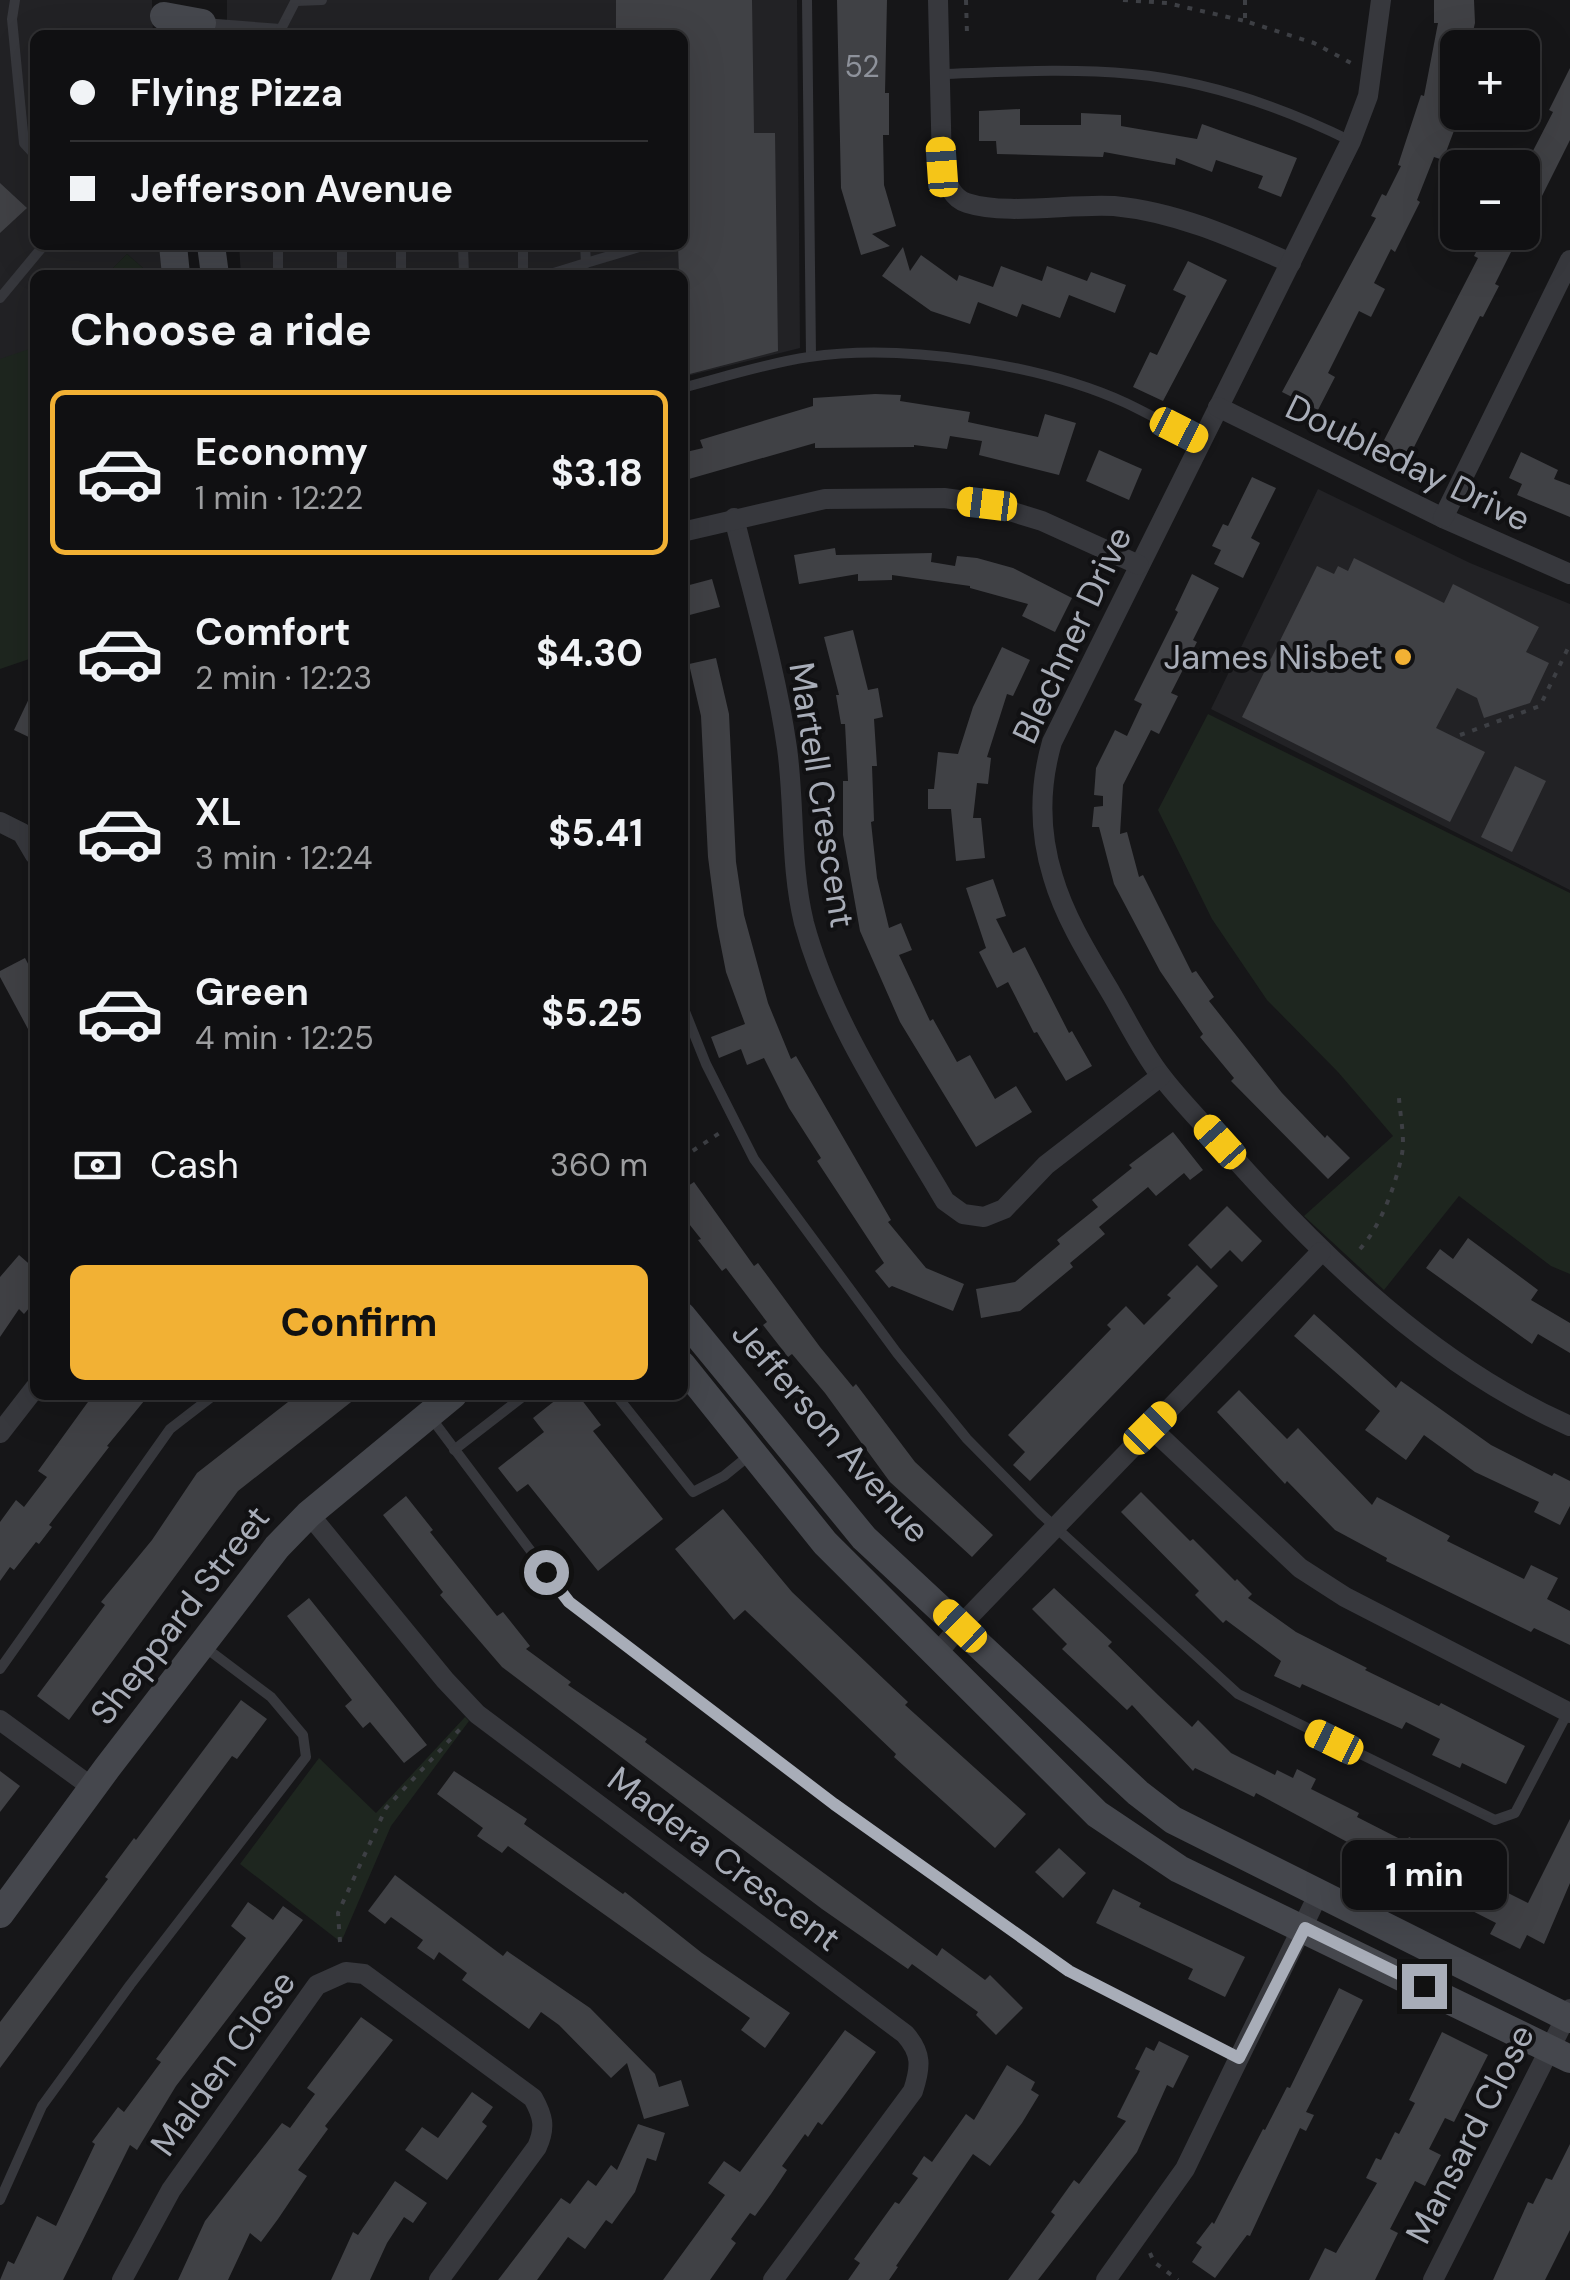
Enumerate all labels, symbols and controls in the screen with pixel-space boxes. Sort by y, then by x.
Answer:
map controls [1440,30,1540,250]
button: + [1440,30,1540,130]
house number: 52 [844,47,880,86]
text: Flying Pizza [130,68,343,118]
car [925,136,959,198]
button: − [1440,150,1540,250]
text: Jefferson Avenue [130,164,453,214]
text: Choose a ride [70,300,372,359]
street label: Doubleday Drive [1278,384,1538,542]
car [1145,403,1213,457]
text: Economy [195,427,368,477]
icon: car [75,428,165,518]
text: $3.18 [551,448,643,498]
text: 1 min · 12:22 [195,477,363,519]
car [955,485,1019,523]
street label: Blechner Drive [1002,519,1142,751]
text: Comfort [195,607,351,657]
icon: car [75,608,165,698]
text: $4.30 [536,628,643,678]
place label: James Nisbet [1163,634,1383,680]
marker: James Nisbet [1392,646,1414,668]
text: 2 min · 12:23 [195,657,372,699]
street label: Martell Crescent [778,659,866,931]
text: XL [195,787,242,837]
icon: car [75,788,165,878]
text: $5.41 [548,808,643,858]
text: 3 min · 12:24 [195,837,373,879]
text: Green [195,967,309,1017]
icon: car [75,968,165,1058]
text: $5.25 [541,988,643,1038]
text: 4 min · 12:25 [195,1017,374,1059]
car [1189,1110,1251,1174]
icon: cash [70,1138,125,1193]
text: Cash [150,1140,239,1190]
text: 360 m [550,1144,648,1186]
button: Confirm [70,1265,648,1380]
street label: Jefferson Avenue [722,1311,940,1553]
car [1118,1396,1182,1460]
street label: Sheppard Street [80,1496,280,1734]
route start [524,1550,569,1595]
car [928,1594,992,1658]
car [1300,1715,1368,1769]
street label: Madera Crescent [598,1756,850,1962]
callout: 1 min [1342,1841,1506,1911]
text: 1 min [1386,1854,1463,1896]
street label: Malden Close [140,1961,306,2165]
route end [1402,1964,1447,2009]
street label: Mansard Close [1395,2017,1545,2251]

